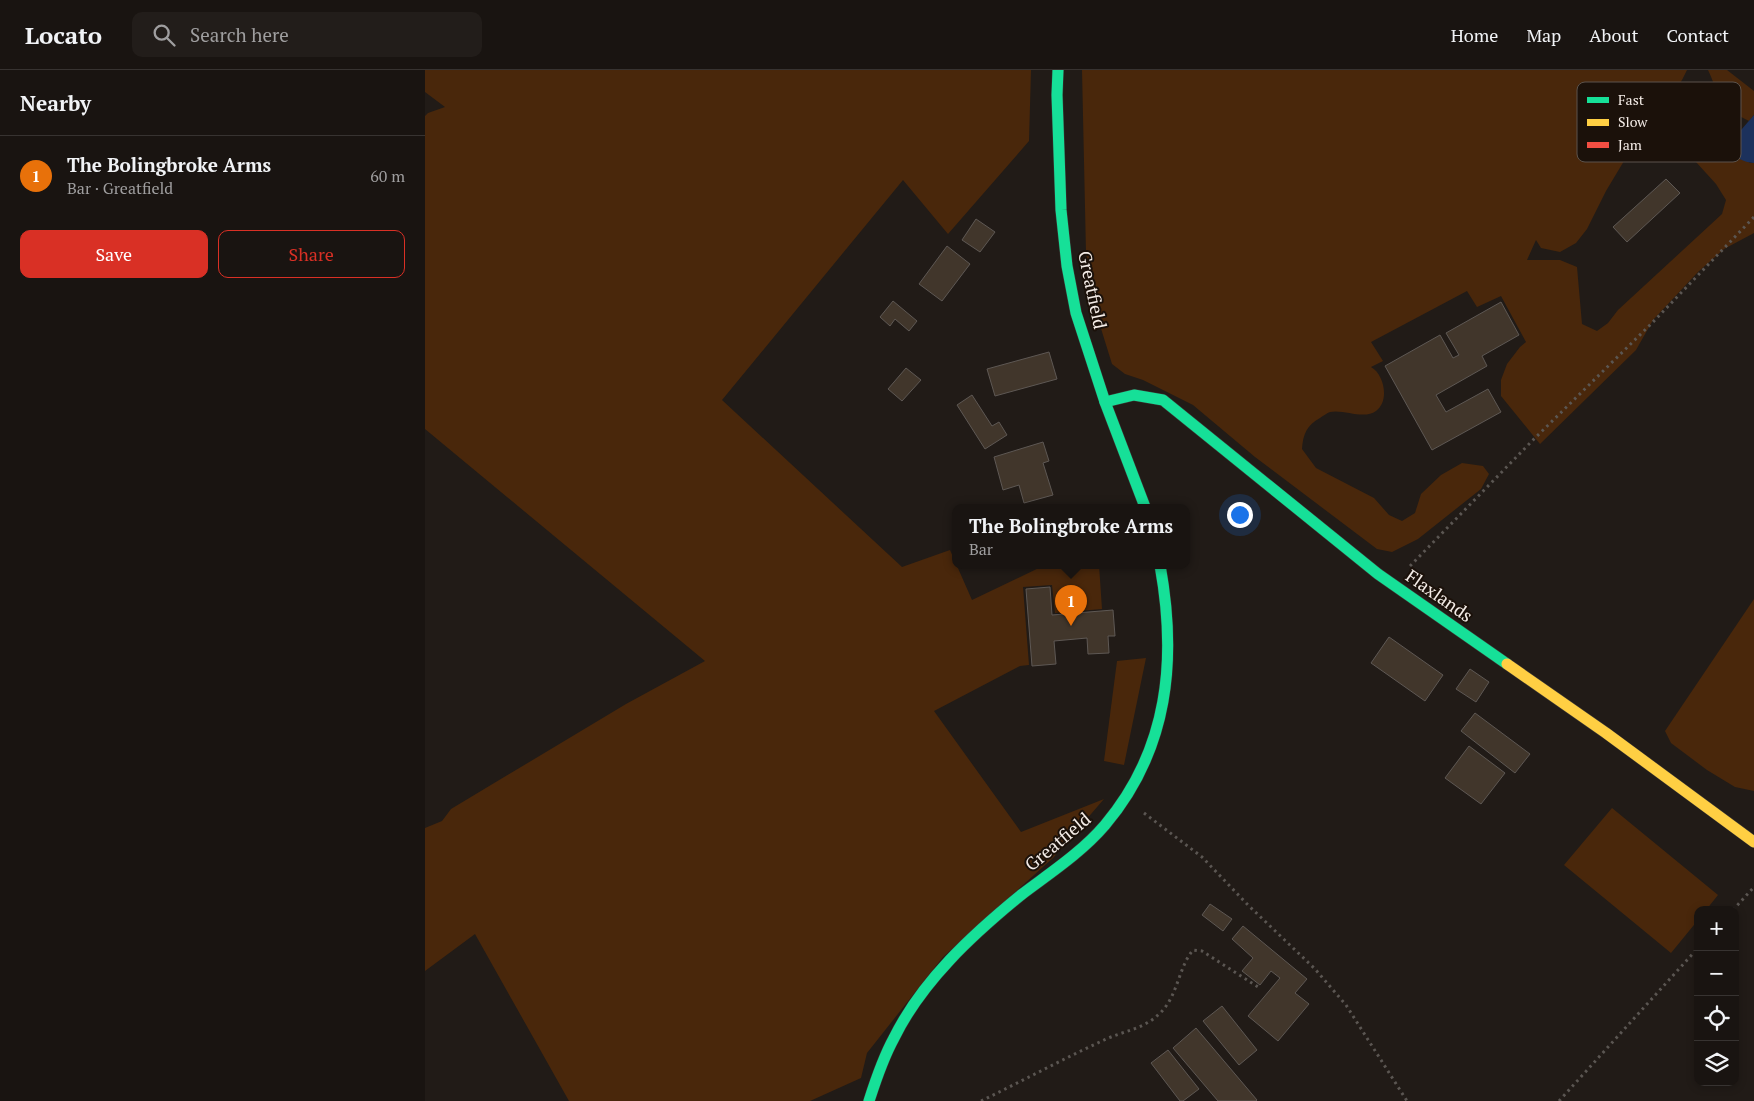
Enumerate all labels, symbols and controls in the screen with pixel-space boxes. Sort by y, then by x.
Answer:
search box [132,12,482,57]
text: Locato [25,19,102,51]
icon: search [150,21,178,49]
text: Search here [190,22,289,47]
text: Home [1451,23,1498,47]
text: Map [1526,23,1561,47]
text: About [1589,23,1638,47]
text: Contact [1666,23,1729,47]
legend [1577,82,1741,162]
text: Nearby [20,89,91,117]
text: Fast [1618,90,1645,109]
text: Slow [1618,112,1648,131]
text: Jam [1618,135,1642,154]
text: The Bolingbroke Arms [67,152,271,177]
text: 1 [31,165,41,187]
text: 60 m [370,165,405,187]
text: Bar · Greatfield [67,177,173,199]
button: Save [20,230,208,278]
button: Share [218,230,405,278]
street label: Greatfield [1073,248,1113,331]
your location [1227,502,1253,528]
popup [952,504,1190,569]
text: The Bolingbroke Arms [969,513,1173,538]
text: Bar [969,538,993,560]
street label: Flaxlands [1401,563,1478,627]
pin: 1 [1055,585,1087,626]
street label: Greatfield [1019,807,1095,876]
map controls [1694,906,1739,1086]
button: + [1694,906,1739,951]
button: − [1694,951,1739,996]
button: locate [1694,996,1739,1041]
button: layers [1694,1041,1739,1086]

